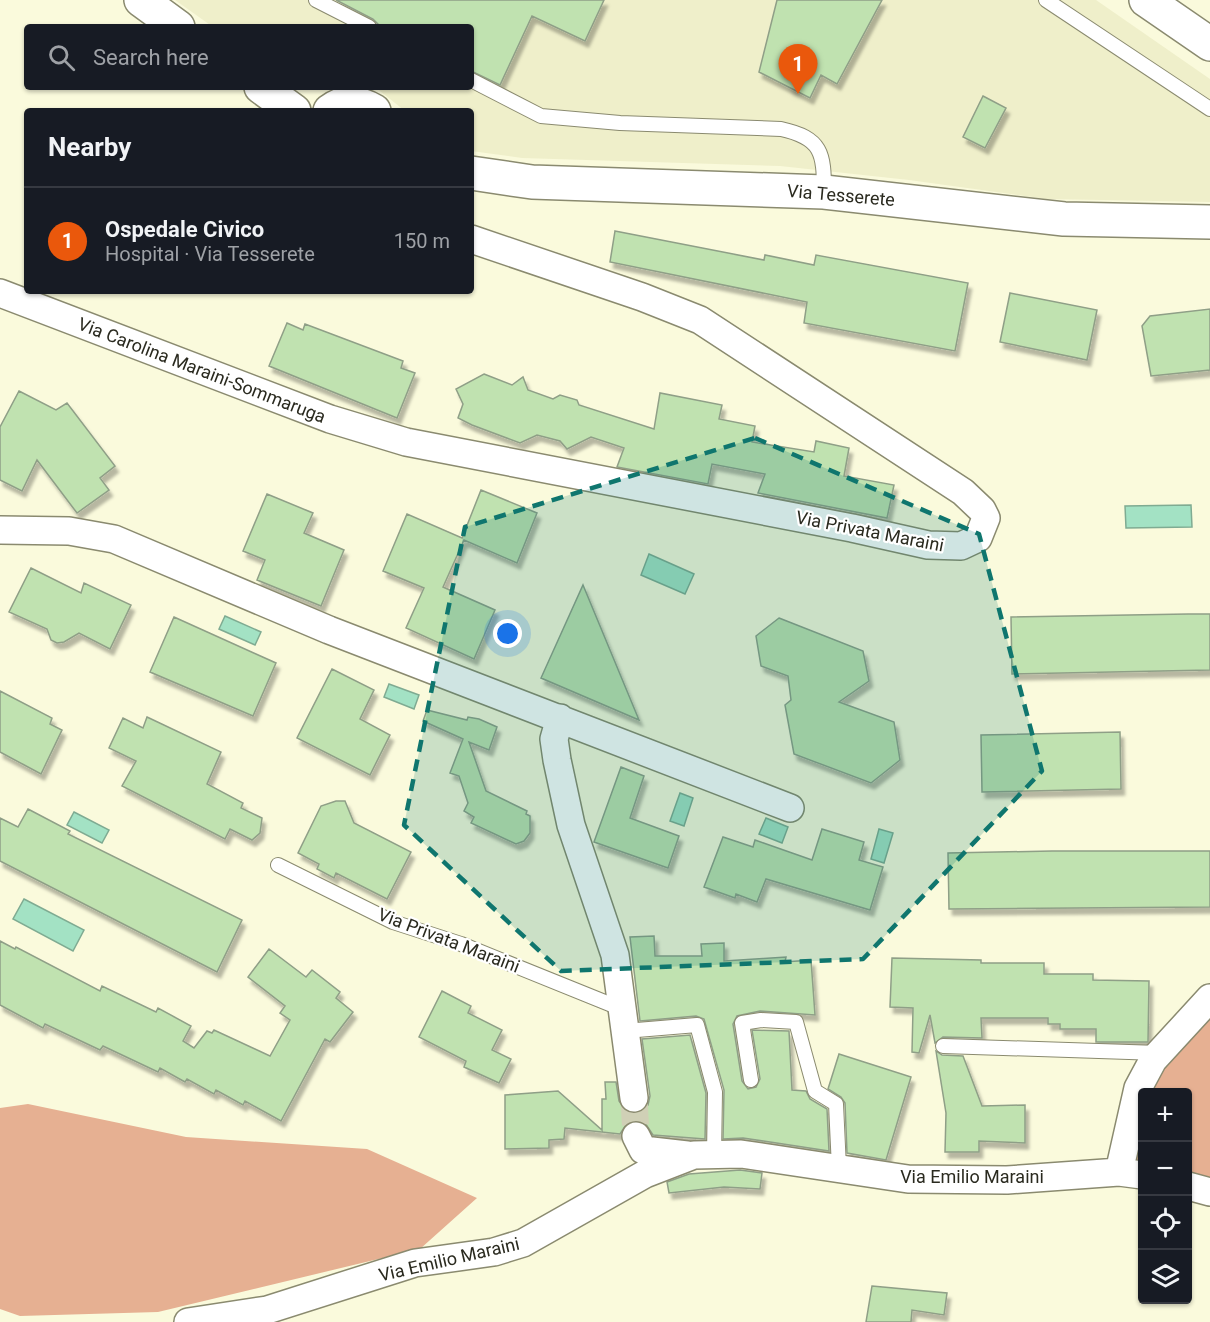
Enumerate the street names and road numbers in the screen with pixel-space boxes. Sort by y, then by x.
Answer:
street label: Via Tesserete [786,180,896,210]
street label: Via Carolina Maraini-Sommaruga [75,313,329,427]
street label: Via Privata Maraini [794,506,946,556]
street label: Via Privata Maraini [375,903,523,977]
street label: Via Emilio Maraini [900,1166,1044,1187]
street label: Via Emilio Maraini [377,1233,521,1285]

